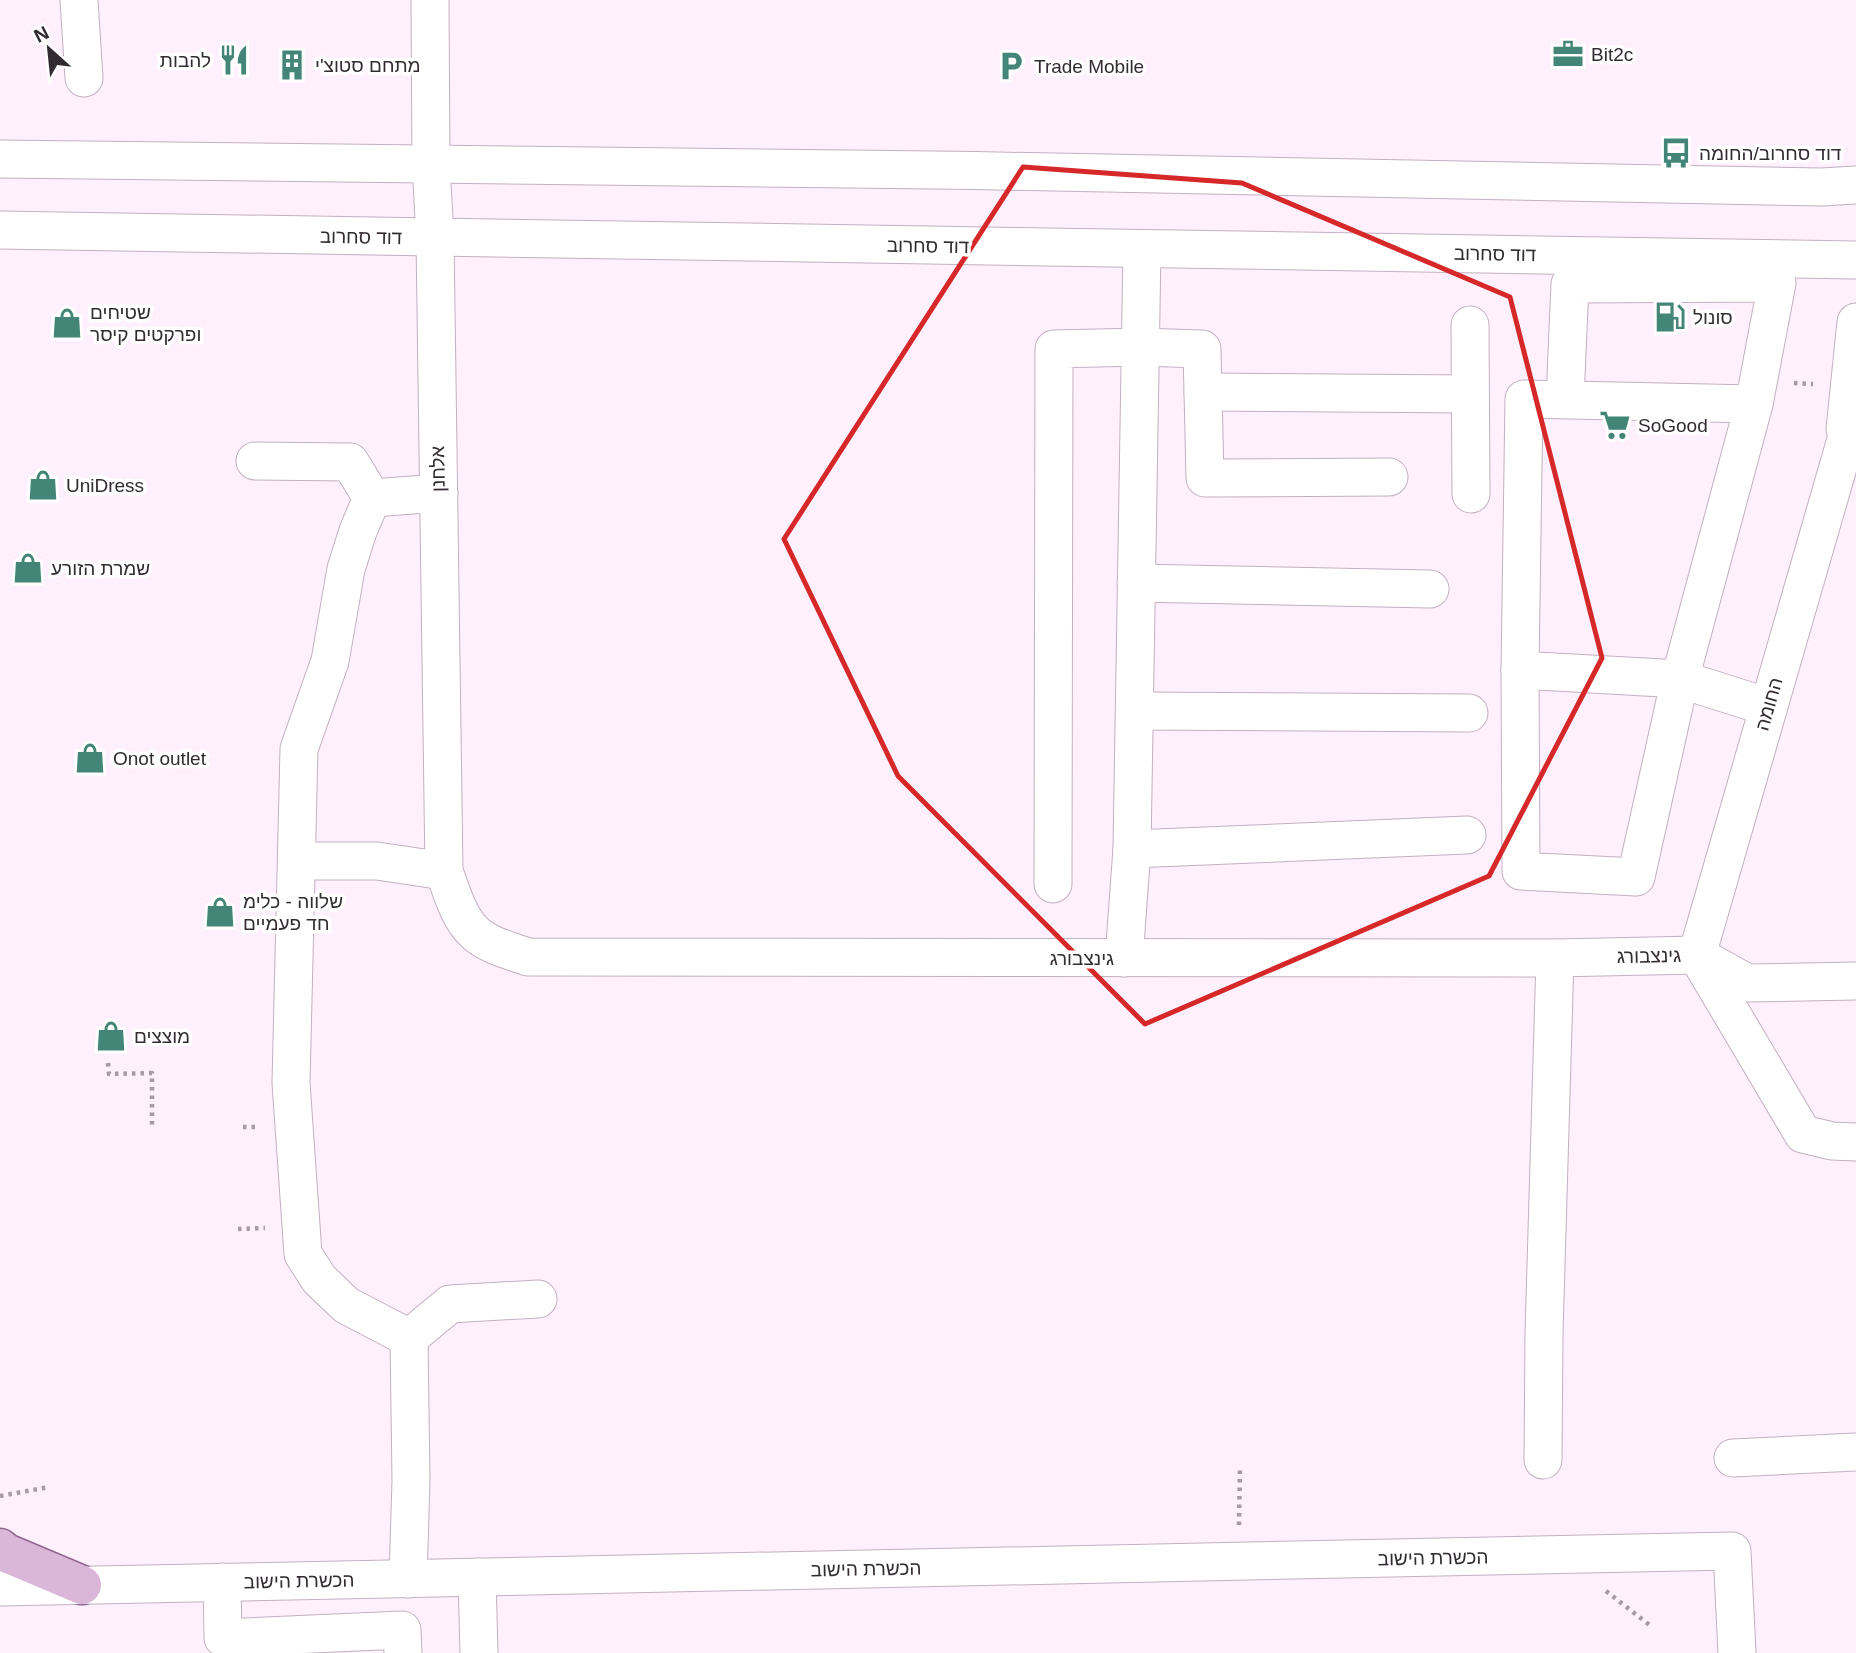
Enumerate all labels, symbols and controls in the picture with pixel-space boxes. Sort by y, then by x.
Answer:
north arrow [14,14,84,84]
text: N [31,22,52,47]
office icon: Bit2c [1551,37,1585,71]
restaurant icon: להבות [217,43,251,77]
place label: Bit2c [1591,44,1633,65]
building icon: מתחם סטוצ'י [275,48,309,82]
parking icon: Trade Mobile [994,49,1028,83]
place label: להבות [160,50,211,71]
place label: מתחם סטוצ'י [315,55,421,76]
place label: Trade Mobile [1034,56,1144,77]
bus stop icon: דוד סחרוב/החומה [1659,136,1693,170]
place label: דוד סחרוב/החומה [1699,143,1842,164]
street label: דוד סחרוב [320,226,403,248]
street label: דוד סחרוב [887,235,970,257]
street label: דוד סחרוב [1454,243,1537,265]
fuel station icon: סונול [1653,300,1687,334]
place label: שטיחים ופרקטים קיסר [90,302,201,345]
shop icon: שטיחים ופרקטים קיסר [50,306,84,340]
place label: סונול [1693,307,1733,328]
supermarket icon: SoGood [1598,408,1632,442]
place label: SoGood [1638,415,1708,436]
street label: אלחנן [427,446,449,492]
shop icon: UniDress [26,468,60,502]
place label: UniDress [66,475,144,496]
shop icon: שמרת הזורע [11,551,45,585]
place label: שמרת הזורע [51,558,150,579]
street label: החומה [1751,675,1787,733]
shop icon: Onot outlet [73,741,107,775]
place label: Onot outlet [113,748,207,769]
place label: שלווה - כלימ חד פעמיים [243,891,343,934]
shop icon: שלווה - כלימ חד פעמיים [203,895,237,929]
street label: גינצבורג [1617,945,1681,967]
street label: גינצבורג [1050,948,1114,969]
shop icon: מוצצים [94,1019,128,1053]
place label: מוצצים [134,1026,190,1047]
street label: הכשרת הישוב [1377,1547,1489,1569]
street label: הכשרת הישוב [810,1558,922,1580]
street label: הכשרת הישוב [243,1570,355,1592]

